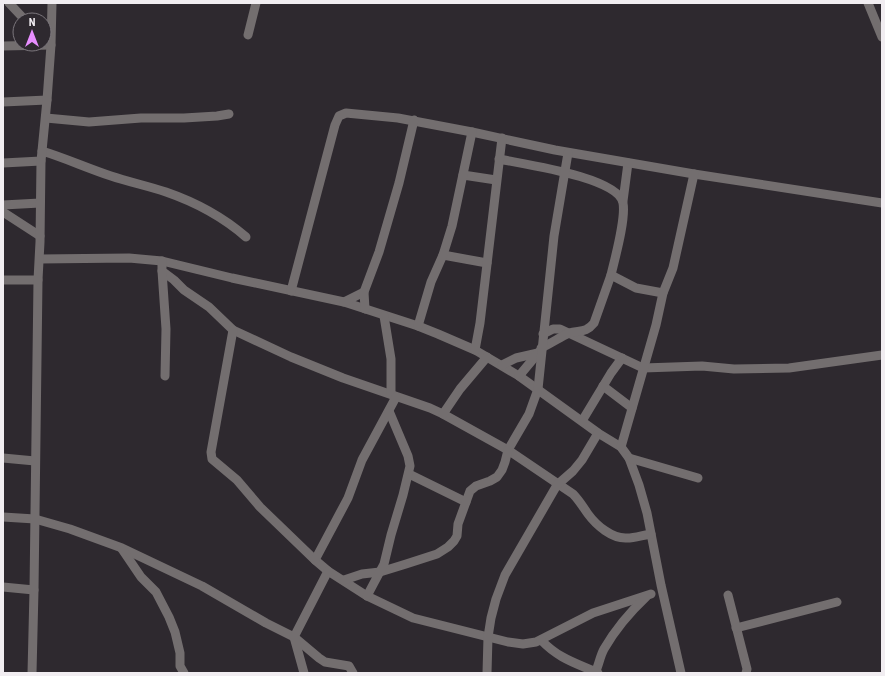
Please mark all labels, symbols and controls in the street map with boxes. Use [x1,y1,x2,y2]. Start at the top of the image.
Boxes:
north arrow [12,12,52,52]
text: N [29,16,36,29]

